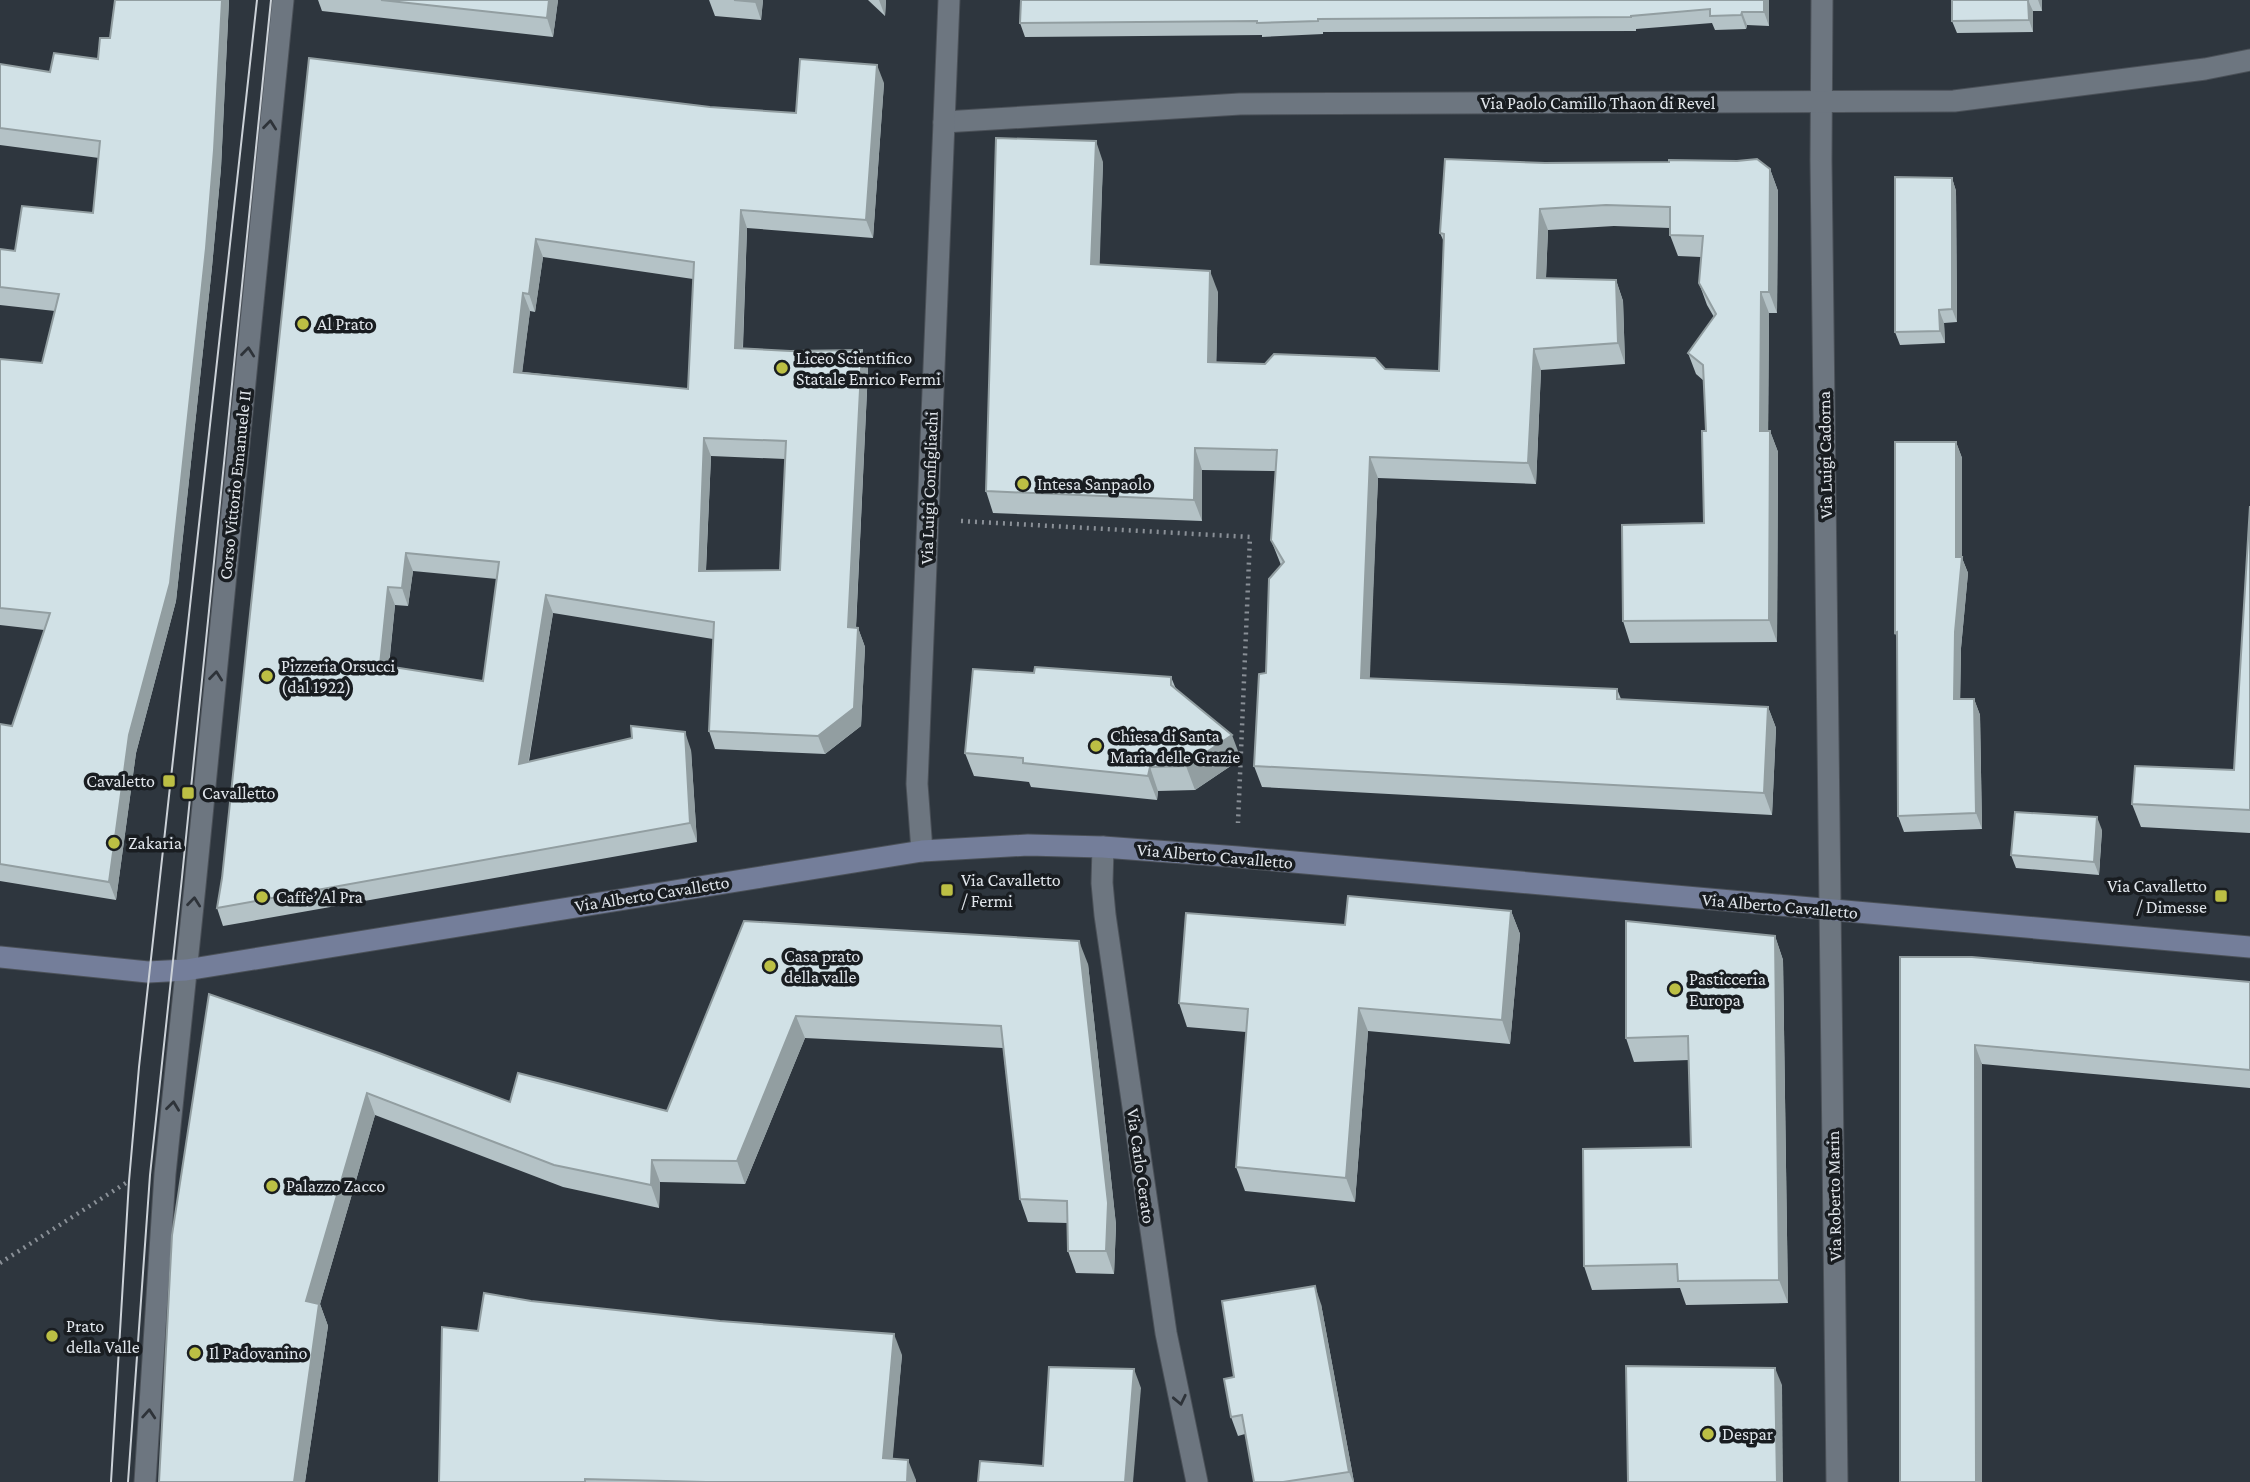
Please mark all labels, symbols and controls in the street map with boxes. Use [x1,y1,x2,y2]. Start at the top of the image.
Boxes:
street label: Via Paolo Camillo Thaon di Revel [1480,93,1716,113]
one-way arrow [262,119,277,130]
place label: Al Prato [317,314,374,334]
marker: Al Prato [295,316,311,332]
one-way arrow [240,346,255,357]
place label: Liceo Scientifico Statale Enrico Fermi [796,348,941,389]
marker: Liceo Scientifico Statale Enrico Fermi [774,360,790,376]
street label: Corso Vittorio Emanuele II [215,389,255,581]
street label: Via Luigi Cadorna [1814,391,1836,519]
street label: Via Luigi Configliachi [916,411,942,565]
place label: Intesa Sanpaolo [1037,474,1151,494]
marker: Intesa Sanpaolo [1015,476,1031,492]
place label: Pizzeria Orsucci (dal 1922) [281,656,396,698]
marker: Pizzeria Orsucci (dal 1922) [259,668,275,684]
one-way arrow [208,670,223,681]
place label: Chiesa di Santa Maria delle Grazie [1110,726,1240,767]
marker: Chiesa di Santa Maria delle Grazie [1088,738,1104,754]
place label: Cavaletto [86,771,155,791]
marker: Cavaletto [161,773,177,789]
place label: Cavalletto [202,783,275,803]
marker: Cavalletto [180,785,196,801]
place label: Zakaria [128,833,182,853]
marker: Zakaria [106,835,122,851]
street label: Via Alberto Cavalletto [1136,839,1294,873]
place label: Via Cavalletto / Fermi [961,870,1061,911]
street label: Via Alberto Cavalletto [573,872,731,916]
place label: Via Cavalletto / Dimesse [2107,876,2207,917]
marker: Via Cavalletto / Fermi [939,882,955,898]
place label: Caffe’ Al Pra [276,887,363,907]
marker: Via Cavalletto / Dimesse [2213,888,2229,904]
marker: Caffe’ Al Pra [254,889,270,905]
street label: Via Alberto Cavalletto [1701,889,1859,923]
one-way arrow [186,896,201,908]
place label: Casa prato della valle [784,946,860,987]
marker: Casa prato della valle [762,958,778,974]
place label: Pasticceria Europa [1689,969,1766,1010]
marker: Pasticceria Europa [1667,981,1683,997]
one-way arrow [165,1101,180,1112]
street label: Via Carlo Cerato [1123,1107,1159,1225]
street label: Via Roberto Marin [1823,1130,1845,1262]
place label: Palazzo Zacco [286,1176,385,1196]
marker: Palazzo Zacco [264,1178,280,1194]
place label: Prato della Valle [66,1316,140,1357]
marker: Prato della Valle [44,1328,60,1344]
place label: Il Padovanino [209,1343,308,1363]
marker: Il Padovanino [187,1345,203,1361]
one-way arrow [1171,1394,1186,1406]
one-way arrow [141,1408,156,1419]
place label: Despar [1722,1424,1774,1444]
marker: Despar [1700,1426,1716,1442]

